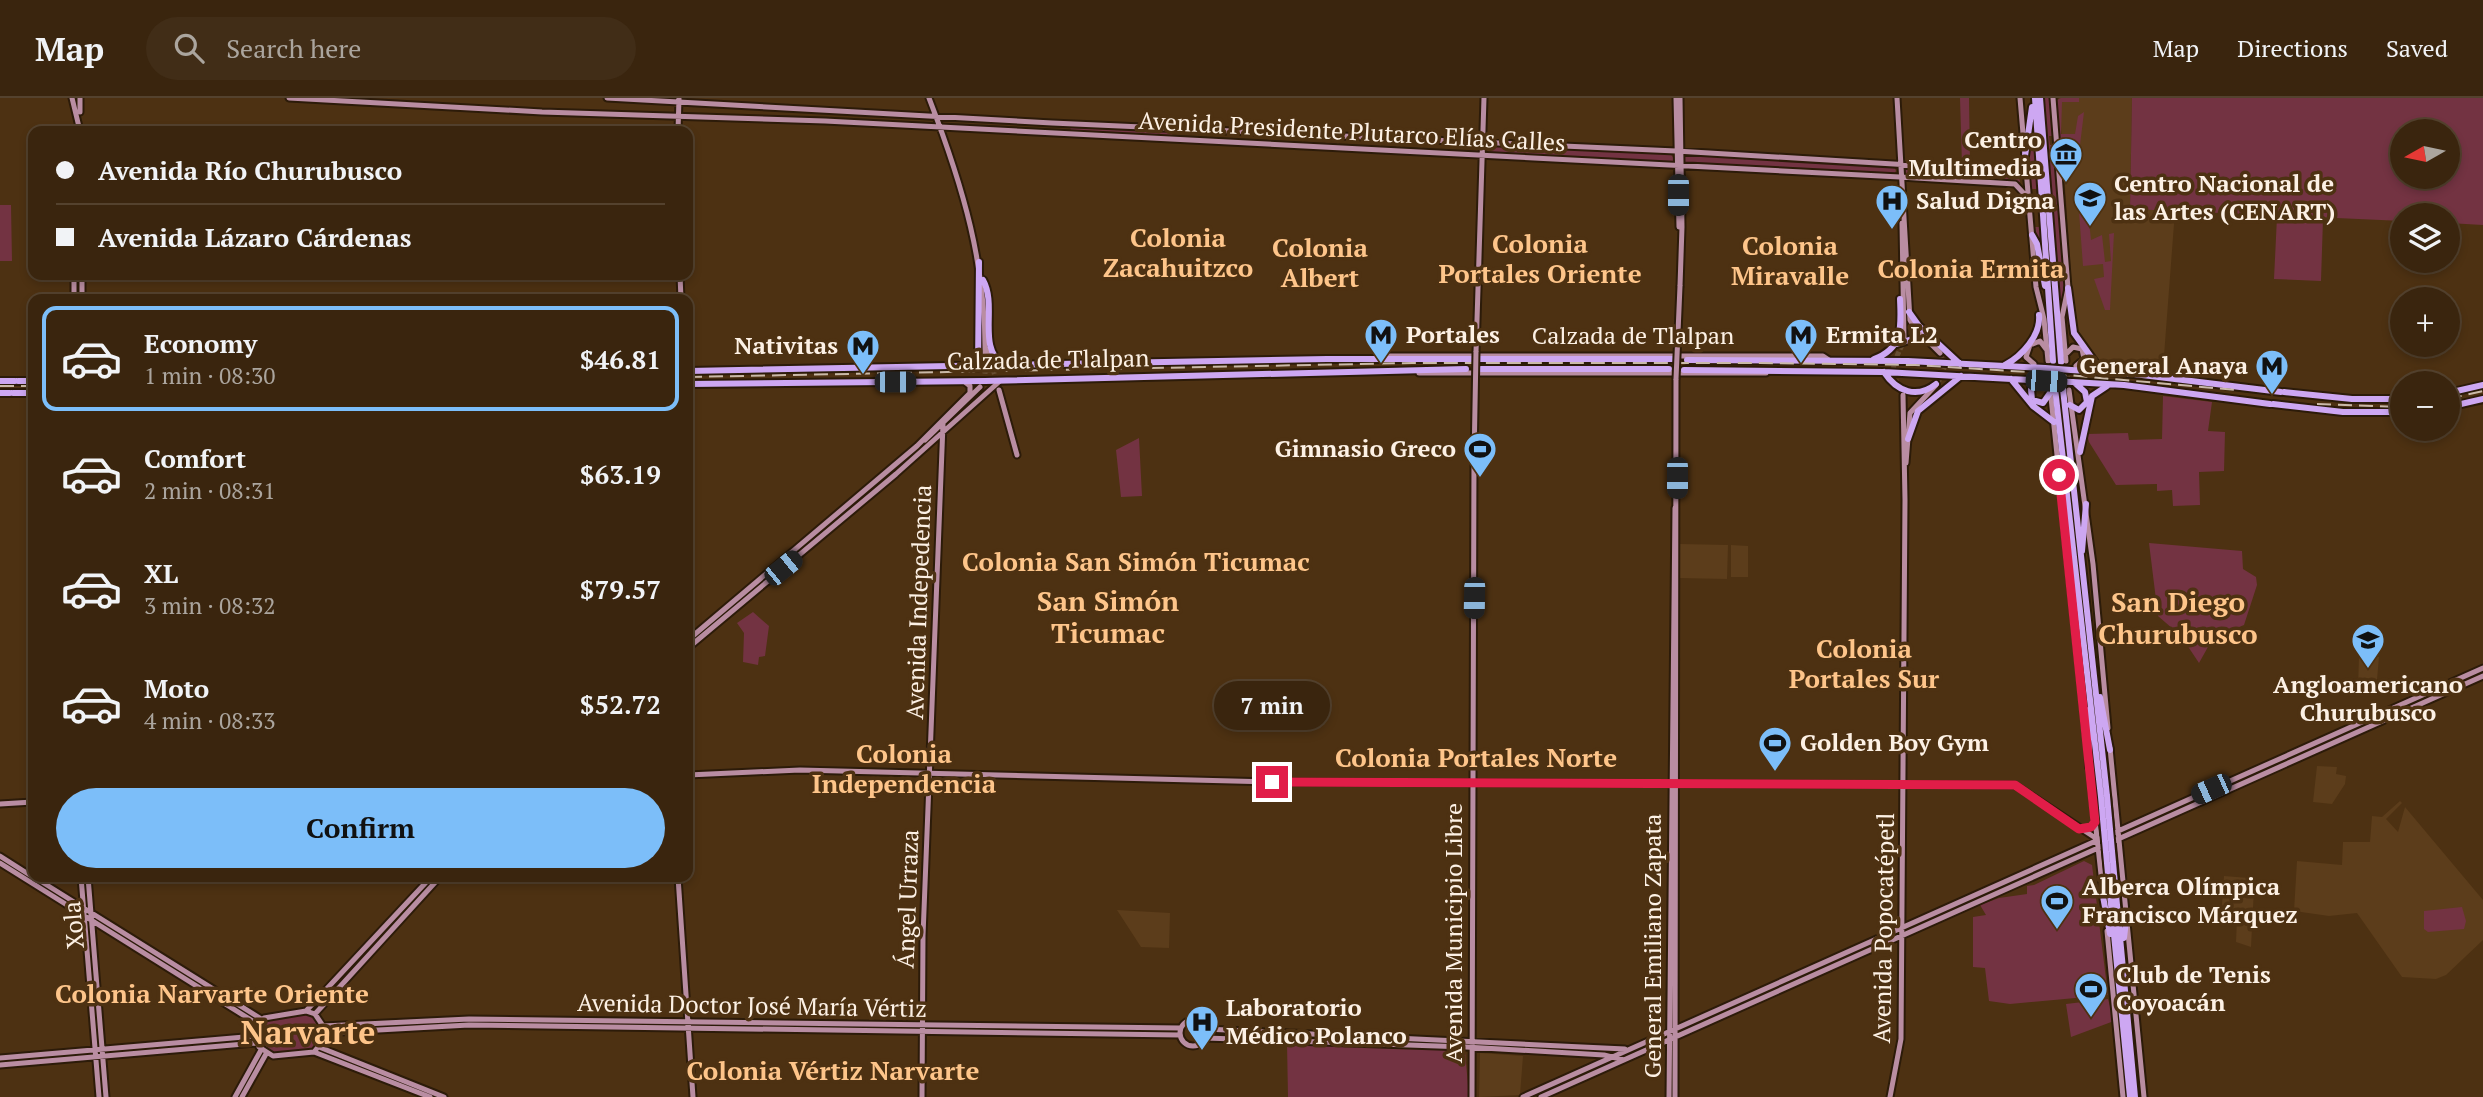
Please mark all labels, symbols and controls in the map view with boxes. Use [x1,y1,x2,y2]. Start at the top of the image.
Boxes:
search box [146,17,636,80]
text: Map [35,27,104,70]
icon: search [170,29,208,67]
text: Search here [226,31,361,65]
text: Map [2153,32,2199,64]
text: Directions [2237,32,2348,64]
text: Saved [2386,32,2448,64]
street label: Avenida Presidente Plutarco Elías Calles [1138,104,1566,158]
north arrow [2390,119,2460,189]
map controls [2390,119,2460,441]
place label: Centro Multimedia [1908,123,2043,183]
museum icon: Centro Multimedia [2047,135,2085,184]
text: Avenida Río Churubusco [98,153,402,187]
place label: Centro Nacional de las Artes (CENART) [2114,167,2335,227]
car [1668,174,1689,216]
school or university icon: Centro Nacional de las Artes (CENART) [2071,179,2109,228]
hospital icon: Salud Digna [1873,182,1911,231]
place label: Salud Digna [1916,184,2055,216]
button: layers [2390,203,2460,273]
text: Avenida Lázaro Cárdenas [98,220,411,254]
district label: Colonia Zacahuitzco [1103,220,1253,284]
district label: Colonia Portales Oriente [1438,226,1642,290]
district label: Colonia Miravalle [1731,228,1849,292]
district label: Colonia Albert [1272,230,1368,294]
district label: Colonia Ermita [1877,251,2065,285]
button: + [2390,287,2460,357]
metro station icon: Portales [1362,316,1400,365]
metro station icon: Ermita L2 [1782,316,1820,365]
place label: Portales [1406,318,1500,350]
place label: Ermita L2 [1826,318,1938,350]
street label: Calzada de Tlalpan [1532,319,1734,351]
text: Economy [144,326,257,360]
icon: car [60,327,123,390]
metro station icon: Nativitas [844,327,882,376]
place label: Nativitas [734,329,838,361]
street label: Calzada de Tlalpan [946,341,1150,377]
text: $46.81 [580,342,661,376]
metro station icon: General Anaya [2253,347,2291,396]
place label: General Anaya [2079,349,2249,381]
text: 1 min · 08:30 [144,360,276,391]
car [2025,369,2068,393]
button: − [2390,371,2460,441]
car [875,372,917,393]
sports icon: Gimnasio Greco [1461,430,1499,479]
place label: Gimnasio Greco [1275,432,1456,464]
text: Comfort [144,441,246,475]
icon: car [60,442,123,505]
text: $63.19 [580,457,661,491]
car [1667,457,1688,499]
route start [2043,459,2075,491]
text: 2 min · 08:31 [144,475,276,506]
street label: Avenida Indepedencia [898,484,938,720]
district label: Colonia San Simón Ticumac [962,544,1310,578]
car [761,547,806,589]
text: XL [144,556,178,590]
icon: car [60,557,123,620]
text: $79.57 [580,572,661,606]
car [1464,577,1485,619]
district label: San Simón Ticumac [1037,582,1179,651]
district label: San Diego Churubusco [2098,583,2258,652]
text: 3 min · 08:32 [144,590,276,621]
school or university icon: Angloamericano Churubusco [2349,621,2387,670]
district label: Colonia Portales Sur [1789,631,1940,695]
place label: Angloamericano Churubusco [2273,668,2463,728]
text: Moto [144,671,209,705]
icon: car [60,672,123,735]
callout: 7 min [1214,680,1330,730]
text: $52.72 [580,687,661,721]
text: 7 min [1241,690,1303,721]
text: 4 min · 08:33 [144,705,276,736]
sports icon: Golden Boy Gym [1756,724,1794,773]
place label: Golden Boy Gym [1800,726,1989,758]
district label: Colonia Independencia [812,736,997,800]
district label: Colonia Portales Norte [1335,740,1617,774]
route end [1256,766,1288,798]
car [2188,771,2235,807]
button: Confirm [56,788,665,868]
street label: Avenida Municipio Libre [1437,803,1469,1063]
street label: Avenida Popocatépetl [1865,812,1901,1044]
street label: General Emiliano Zapata [1636,814,1668,1078]
street label: Ángel Urraza [889,829,925,969]
place label: Alberca Olímpica Francisco Márquez [2082,870,2298,930]
sports icon: Alberca Olímpica Francisco Márquez [2038,882,2076,931]
street label: Xola [55,900,91,950]
place label: Club de Tenis Coyoacán [2116,958,2271,1018]
sports icon: Club de Tenis Coyoacán [2072,970,2110,1019]
district label: Colonia Narvarte Oriente [55,976,369,1010]
street label: Avenida Doctor José María Vértiz [577,986,927,1024]
place label: Laboratorio Médico Polanco [1226,991,1407,1051]
hospital icon: Laboratorio Médico Polanco [1183,1003,1221,1052]
district label: Narvarte [241,1011,375,1053]
district label: Colonia Vértiz Narvarte [686,1053,980,1087]

